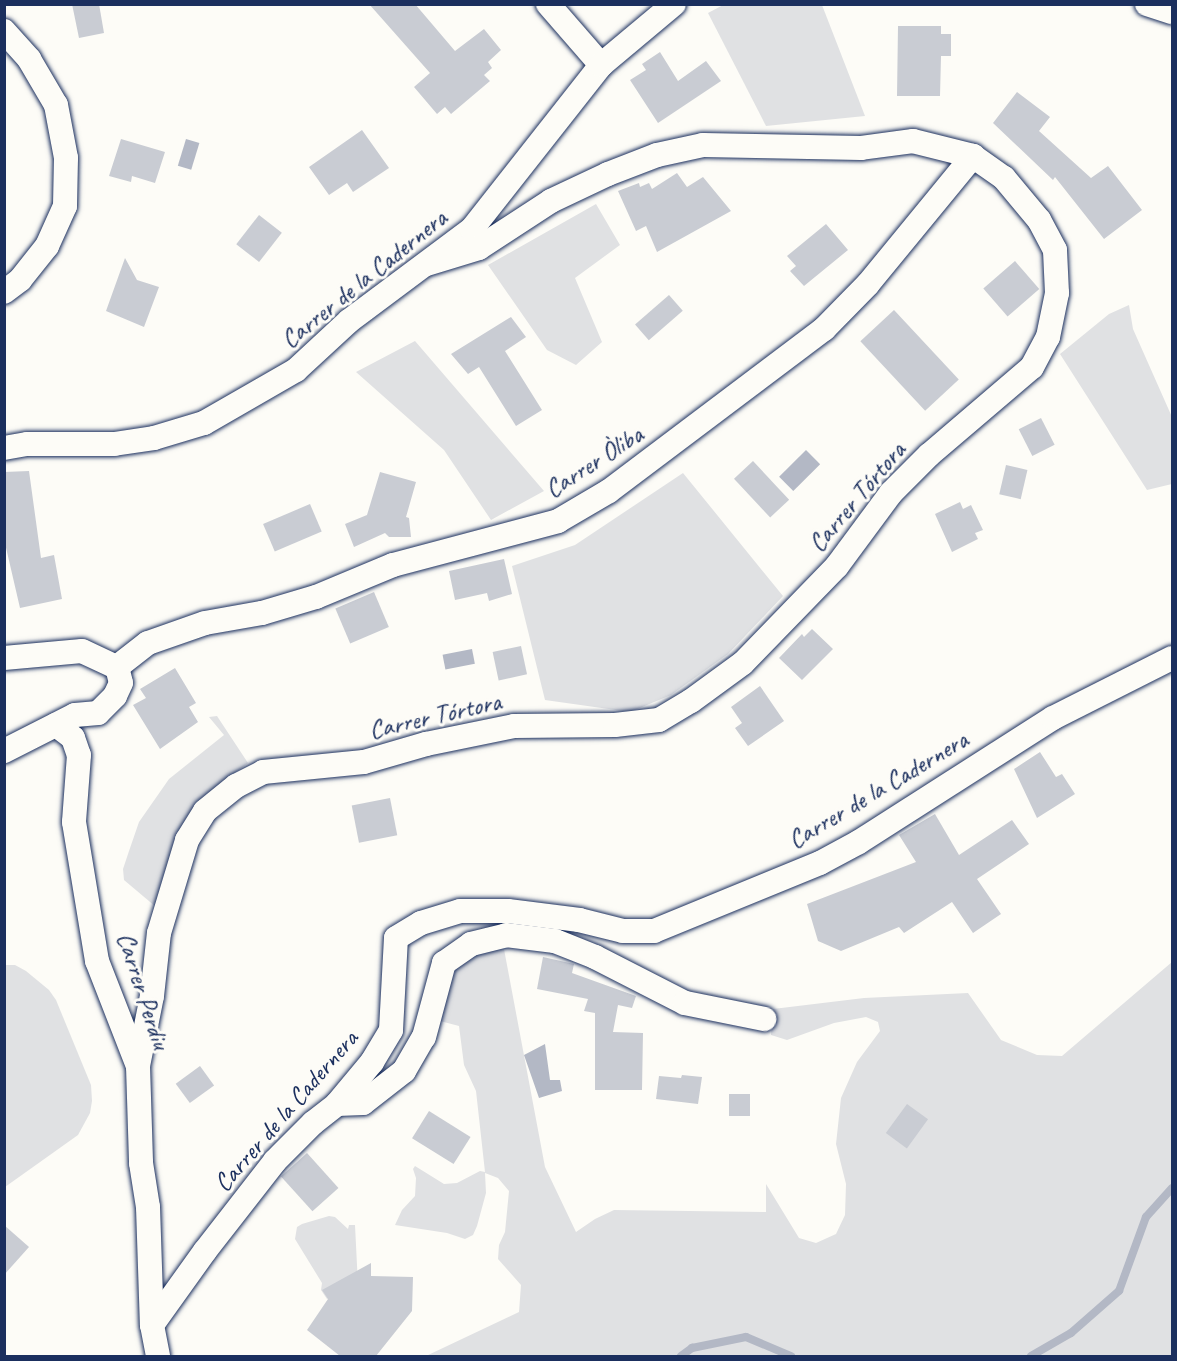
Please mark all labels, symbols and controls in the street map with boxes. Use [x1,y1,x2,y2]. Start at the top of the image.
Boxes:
street label: Carrer de la Cadernera [274,202,454,356]
street label: Carrer Òliba [539,419,649,505]
street label: Carrer Tórtora [802,435,912,559]
street label: Carrer Tórtora [366,686,504,746]
street label: Carrer de la Cadernera [782,724,974,856]
street label: Carrer Perdiu [110,929,176,1053]
street label: Carrer de la Cadernera [207,1023,365,1199]

